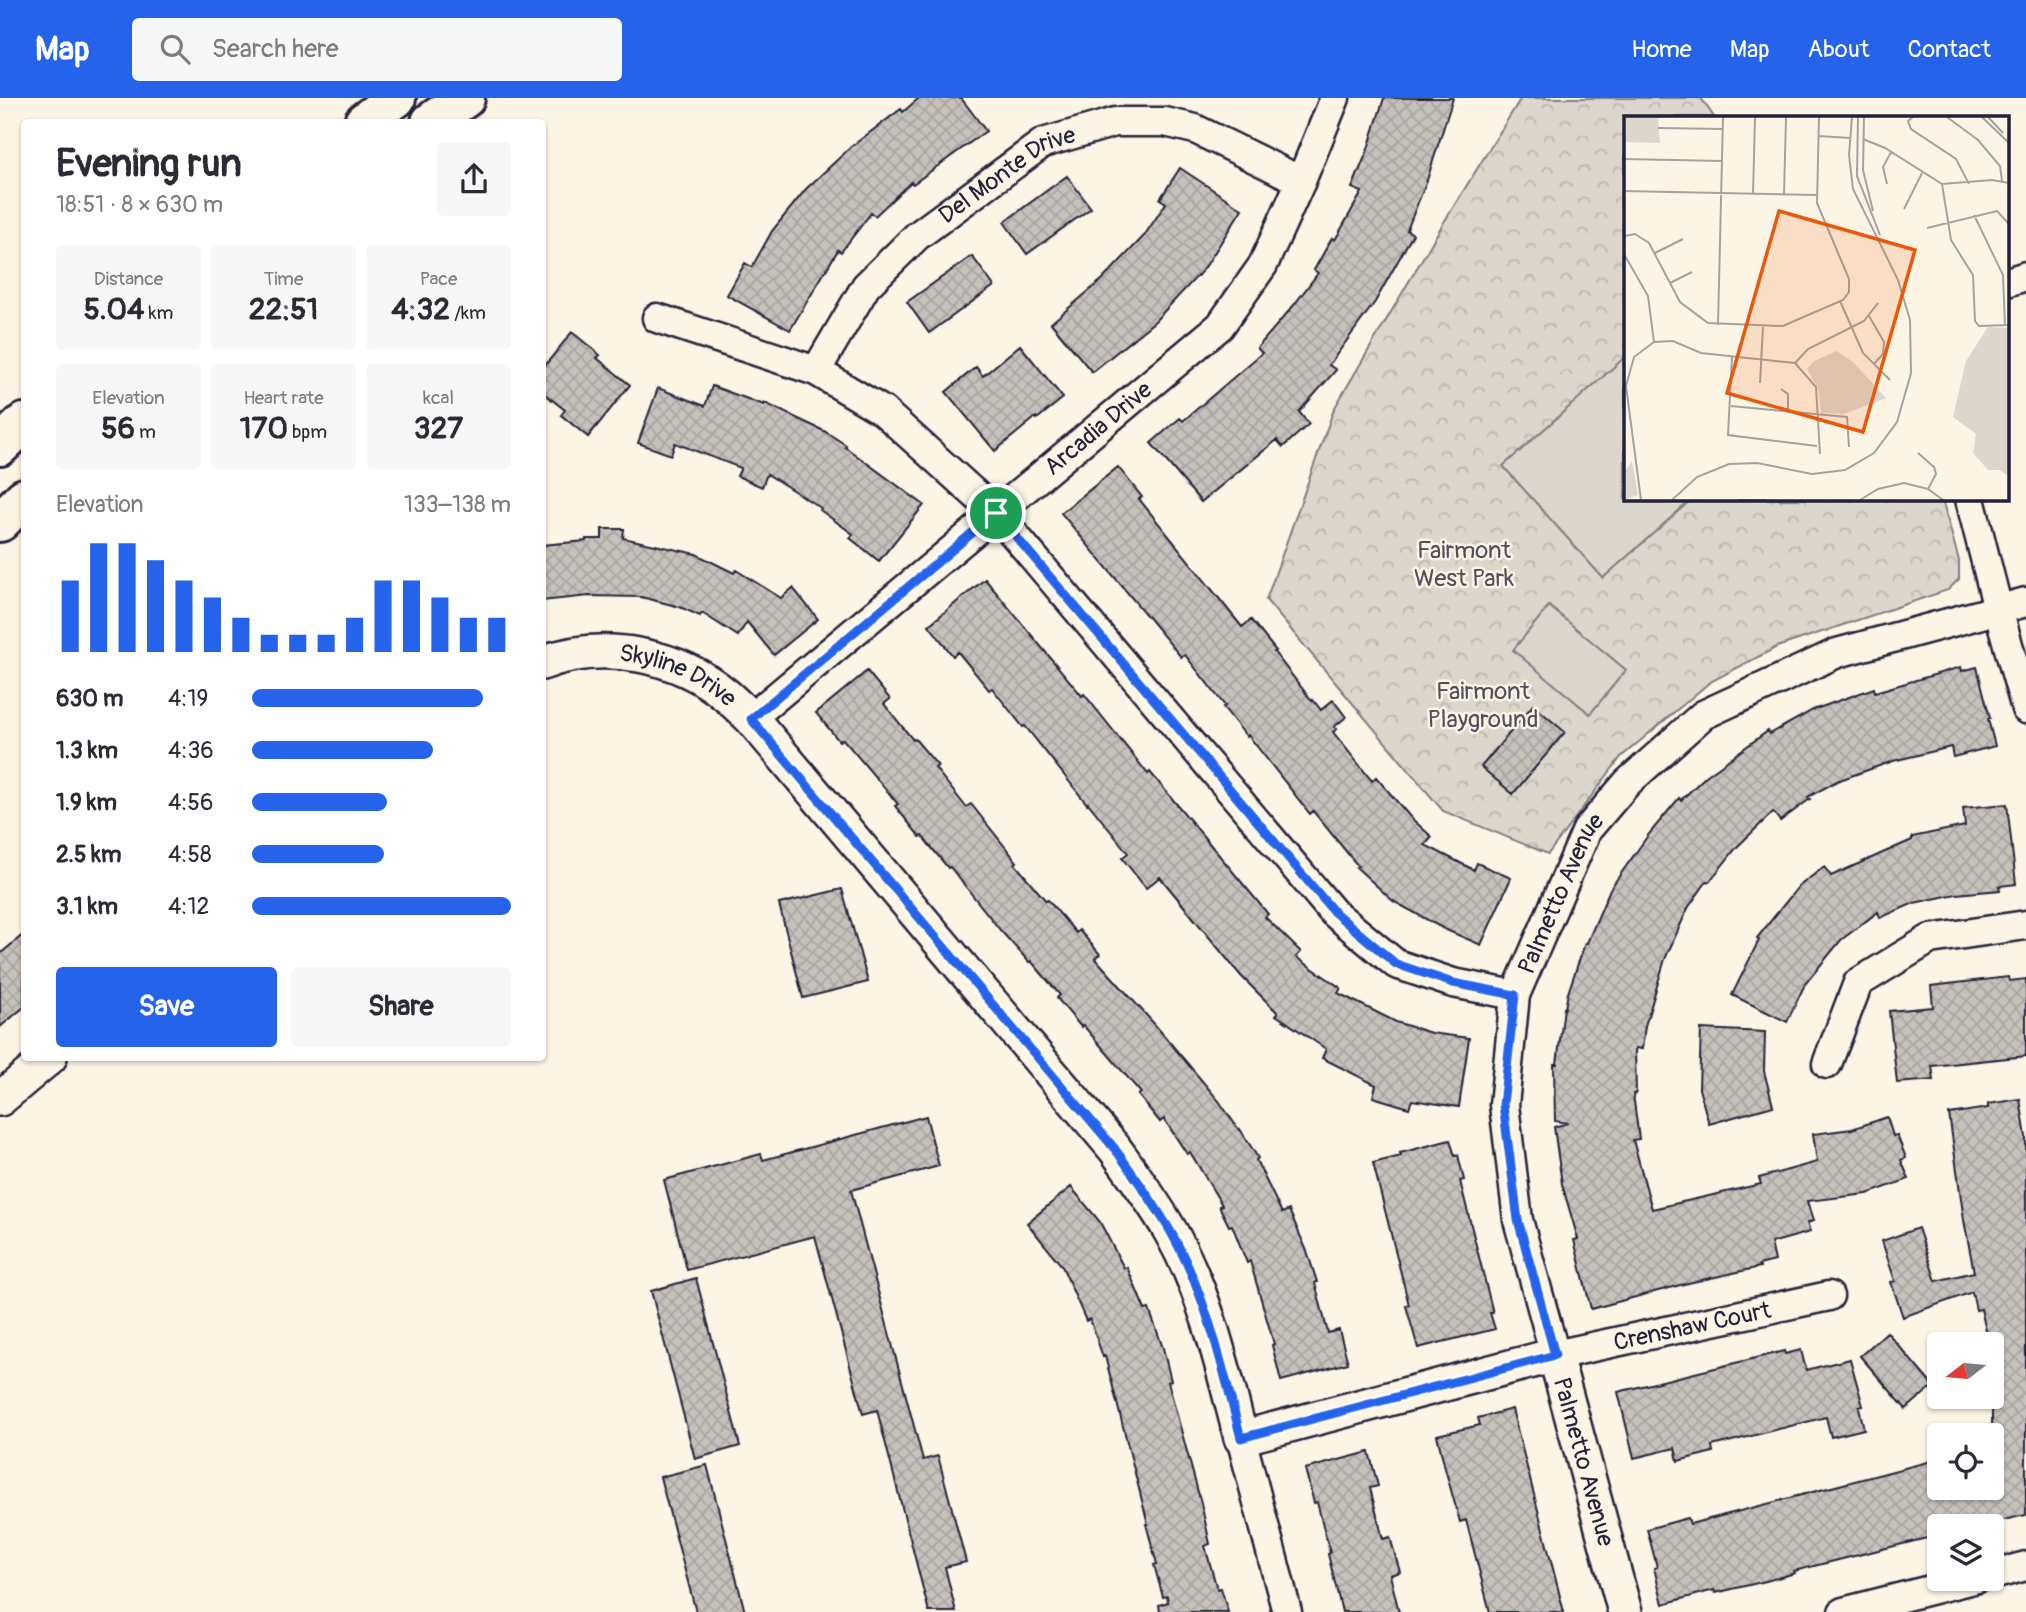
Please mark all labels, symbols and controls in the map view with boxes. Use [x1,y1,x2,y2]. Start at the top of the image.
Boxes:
search box [132,18,622,81]
text: Map [35,29,90,70]
icon: search [156,30,194,68]
text: Search here [212,33,339,65]
text: Home [1631,35,1692,64]
text: Map [1730,35,1770,64]
text: About [1808,35,1870,64]
text: Contact [1908,35,1991,64]
inset map [1624,116,2008,500]
street label: Del Monte Drive [933,120,1079,230]
text: Evening run [56,140,242,188]
button: share [437,142,511,216]
text: 18:51 · 8 × 630 m [56,190,223,219]
text: Distance [94,267,163,291]
text: Time [264,267,303,291]
text: Pace [420,267,457,291]
text: 5.04 [84,291,144,328]
text: 22:51 [249,291,318,328]
text: 4:32 [391,291,450,328]
text: km [144,301,173,325]
text: /km [450,301,486,325]
street label: Arcadia Drive [1038,375,1158,482]
text: Elevation [92,386,165,410]
text: Heart rate [243,386,324,410]
text: kcal [423,386,454,410]
text: 56 [101,410,135,447]
text: 170 [240,410,288,447]
text: 327 [414,410,463,447]
text: m [135,420,156,444]
text: bpm [288,420,327,444]
pin [966,483,1026,543]
text: Elevation [56,490,144,519]
text: 133–138 m [404,490,511,519]
icon: arrive [977,494,1015,532]
park label: Fairmont West Park [1414,536,1514,593]
street label: Skyline Drive [618,639,743,713]
park label: Fairmont Playground [1428,677,1538,734]
text: 630 m [56,684,123,713]
text: 4:19 [168,684,208,713]
text: 1.3 km [56,736,118,765]
text: 4:36 [168,736,214,765]
text: 1.9 km [56,788,117,817]
text: 4:56 [168,788,213,817]
street label: Palmetto Avenue [1512,807,1610,979]
text: 2.5 km [56,840,121,869]
text: 4:58 [168,840,212,869]
text: 3.1 km [56,892,118,921]
text: 4:12 [168,892,209,921]
button: Save [56,967,277,1047]
button: Share [291,967,511,1047]
street label: Crenshaw Court [1611,1296,1774,1357]
north arrow [1927,1332,2004,1409]
map controls [1927,1332,2004,1591]
street label: Palmetto Avenue [1547,1374,1620,1550]
button: locate [1927,1423,2004,1500]
button: layers [1927,1514,2004,1591]

